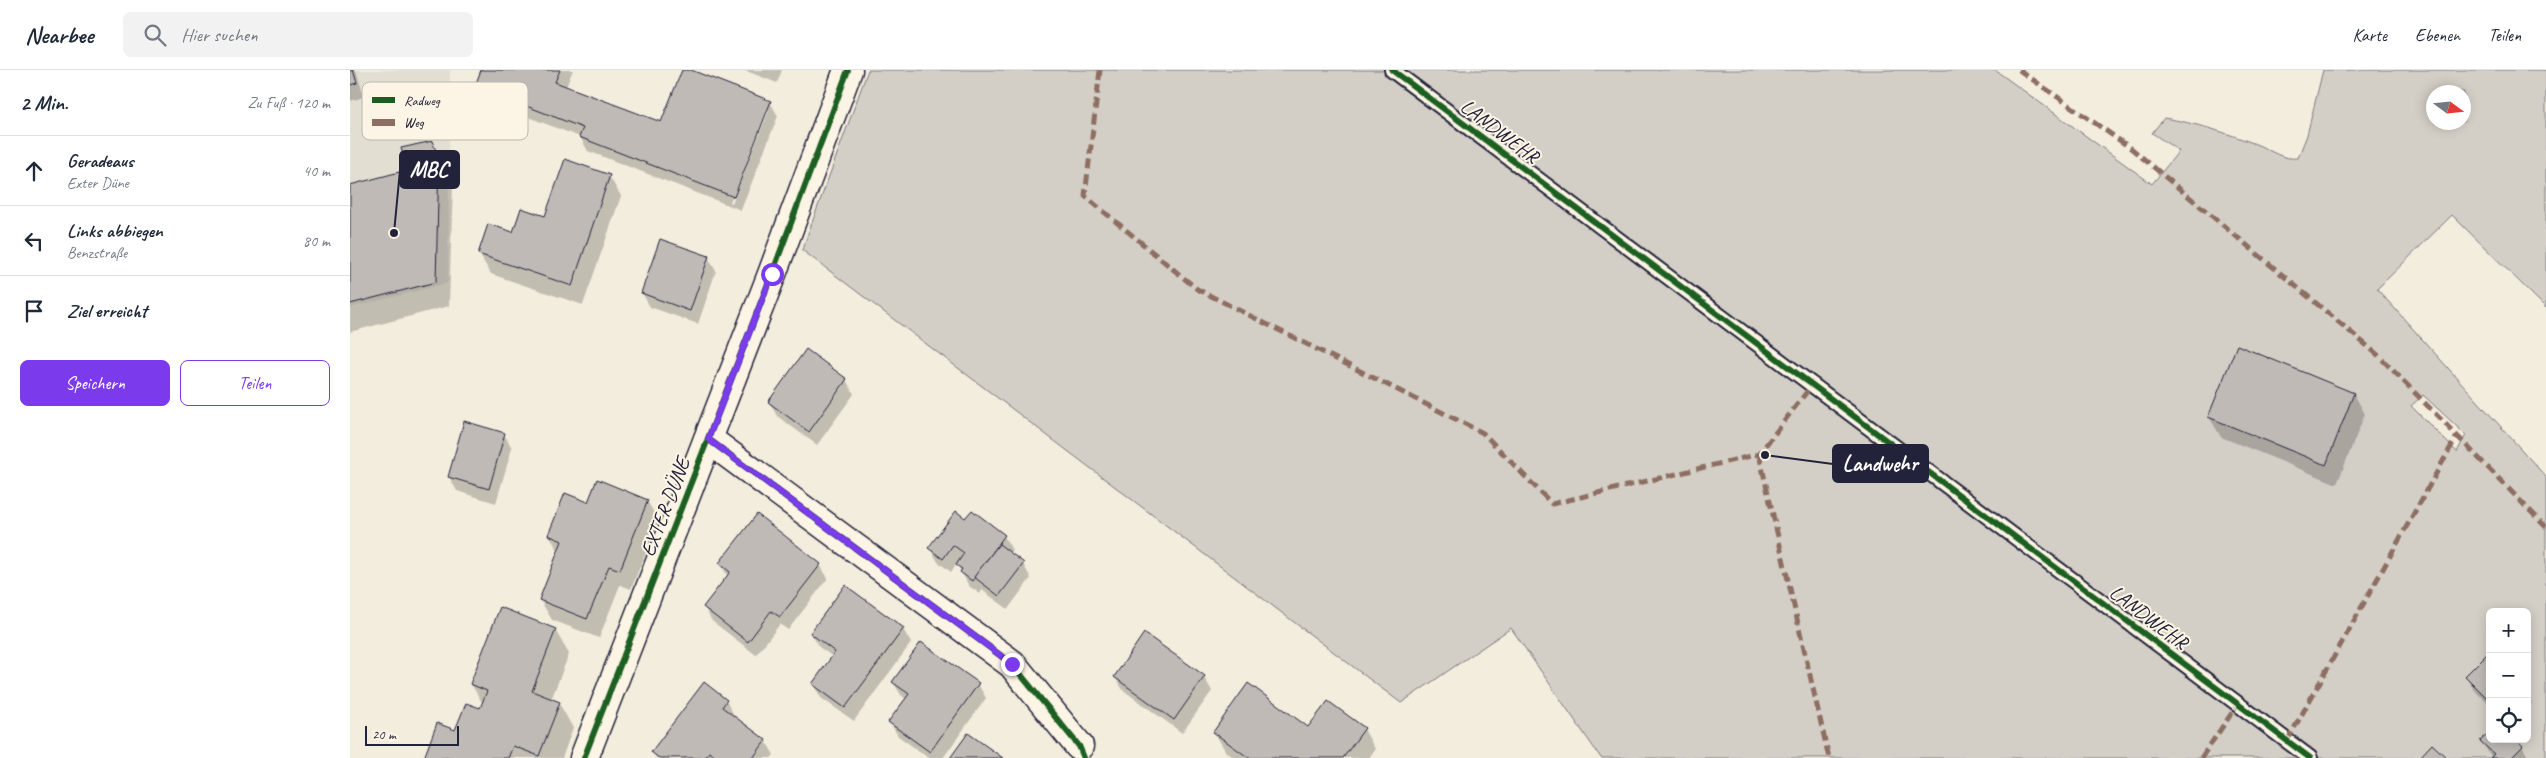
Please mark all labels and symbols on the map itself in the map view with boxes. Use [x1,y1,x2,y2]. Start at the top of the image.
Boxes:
legend [362,82,528,140]
north arrow [2426,85,2471,130]
text: Radweg [404,92,441,109]
street label: LANDWEHR [1455,93,1546,170]
text: Weg [404,114,425,131]
callout: MBC [400,151,459,188]
text: MBC [410,156,451,184]
route start [761,263,784,286]
callout: Landwehr [1833,445,1928,482]
text: Landwehr [1842,450,1920,478]
street label: EXTER DÜNE [634,451,697,560]
street label: LANDWEHR [2104,579,2195,656]
route end [1001,653,1024,676]
scale bar [365,723,459,746]

